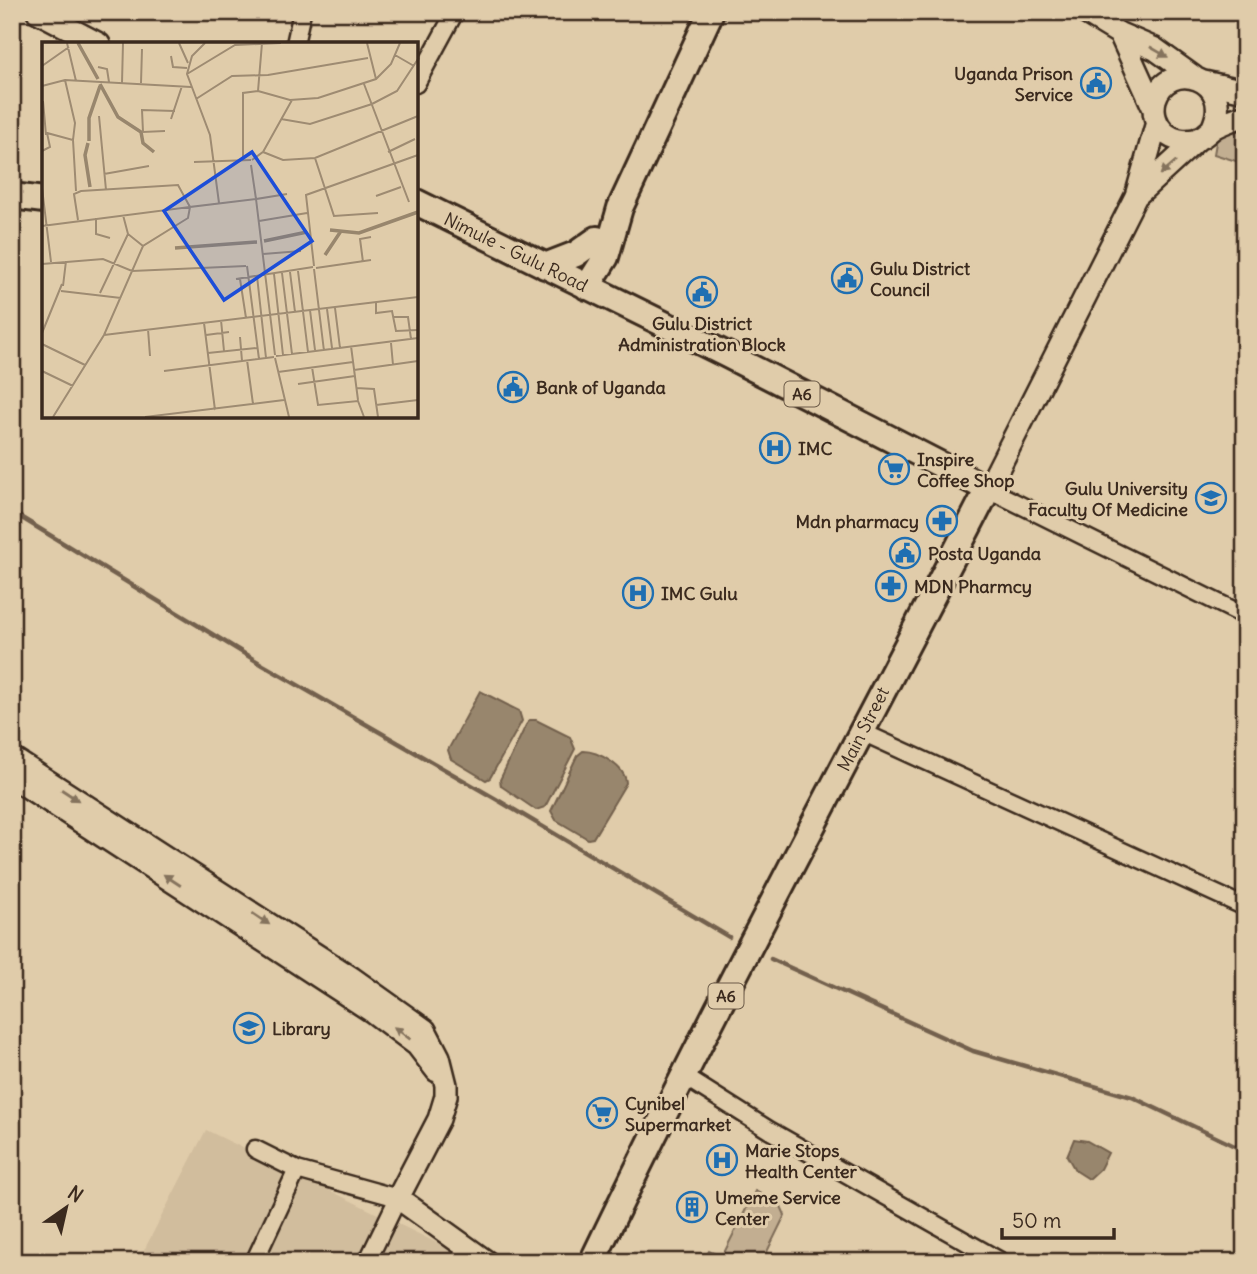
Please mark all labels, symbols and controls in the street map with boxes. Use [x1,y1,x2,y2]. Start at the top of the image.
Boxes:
inset map [42,42,418,418]
one-way arrow [1149,46,1169,58]
place label: Uganda Prison Service [954,62,1074,106]
public building icon: Uganda Prison Service [1079,66,1113,100]
one-way arrow [1159,160,1177,176]
street label: Nimule - Gulu Road [440,207,592,297]
place label: Gulu District Council [870,257,971,301]
public building icon: Gulu District Council [830,261,864,295]
public building icon: Gulu District Administration Block [685,275,719,309]
place label: Gulu District Administration Block [618,312,786,356]
public building icon: Bank of Uganda [496,370,530,404]
place label: Bank of Uganda [536,376,666,399]
road number: A6 [784,382,820,406]
hospital icon: IMC [758,431,792,465]
place label: IMC [798,437,832,460]
place label: Inspire Coffee Shop [917,448,1014,492]
supermarket icon: Inspire Coffee Shop [877,452,911,486]
place label: Gulu University Faculty Of Medicine [1028,477,1188,521]
school or university icon: Gulu University Faculty Of Medicine [1194,481,1228,515]
pharmacy icon: Mdn pharmacy [925,504,959,538]
place label: Mdn pharmacy [796,510,919,533]
public building icon: Posta Uganda [888,536,922,570]
place label: Posta Uganda [928,542,1041,565]
pharmacy icon: MDN Pharmcy [874,569,908,603]
place label: MDN Pharmcy [914,575,1032,598]
hospital icon: IMC Gulu [621,576,655,610]
place label: IMC Gulu [661,582,738,605]
street label: Main Street [832,683,894,775]
one-way arrow [60,788,79,801]
one-way arrow [162,874,181,887]
one-way arrow [251,912,270,925]
road number: A6 [708,984,744,1008]
school or university icon: Library [232,1011,266,1045]
place label: Library [272,1017,331,1040]
one-way arrow [393,1026,411,1040]
place label: Cynibel Supermarket [625,1092,732,1136]
supermarket icon: Cynibel Supermarket [585,1096,619,1130]
place label: Marie Stops Health Center [745,1139,857,1183]
hospital icon: Marie Stops Health Center [705,1143,739,1177]
north arrow [32,1172,102,1242]
text: N [63,1180,88,1208]
place label: Umeme Service Center [715,1186,841,1230]
building icon: Umeme Service Center [675,1190,709,1224]
scale bar [1002,1197,1114,1241]
text: 50 m [1012,1207,1061,1234]

